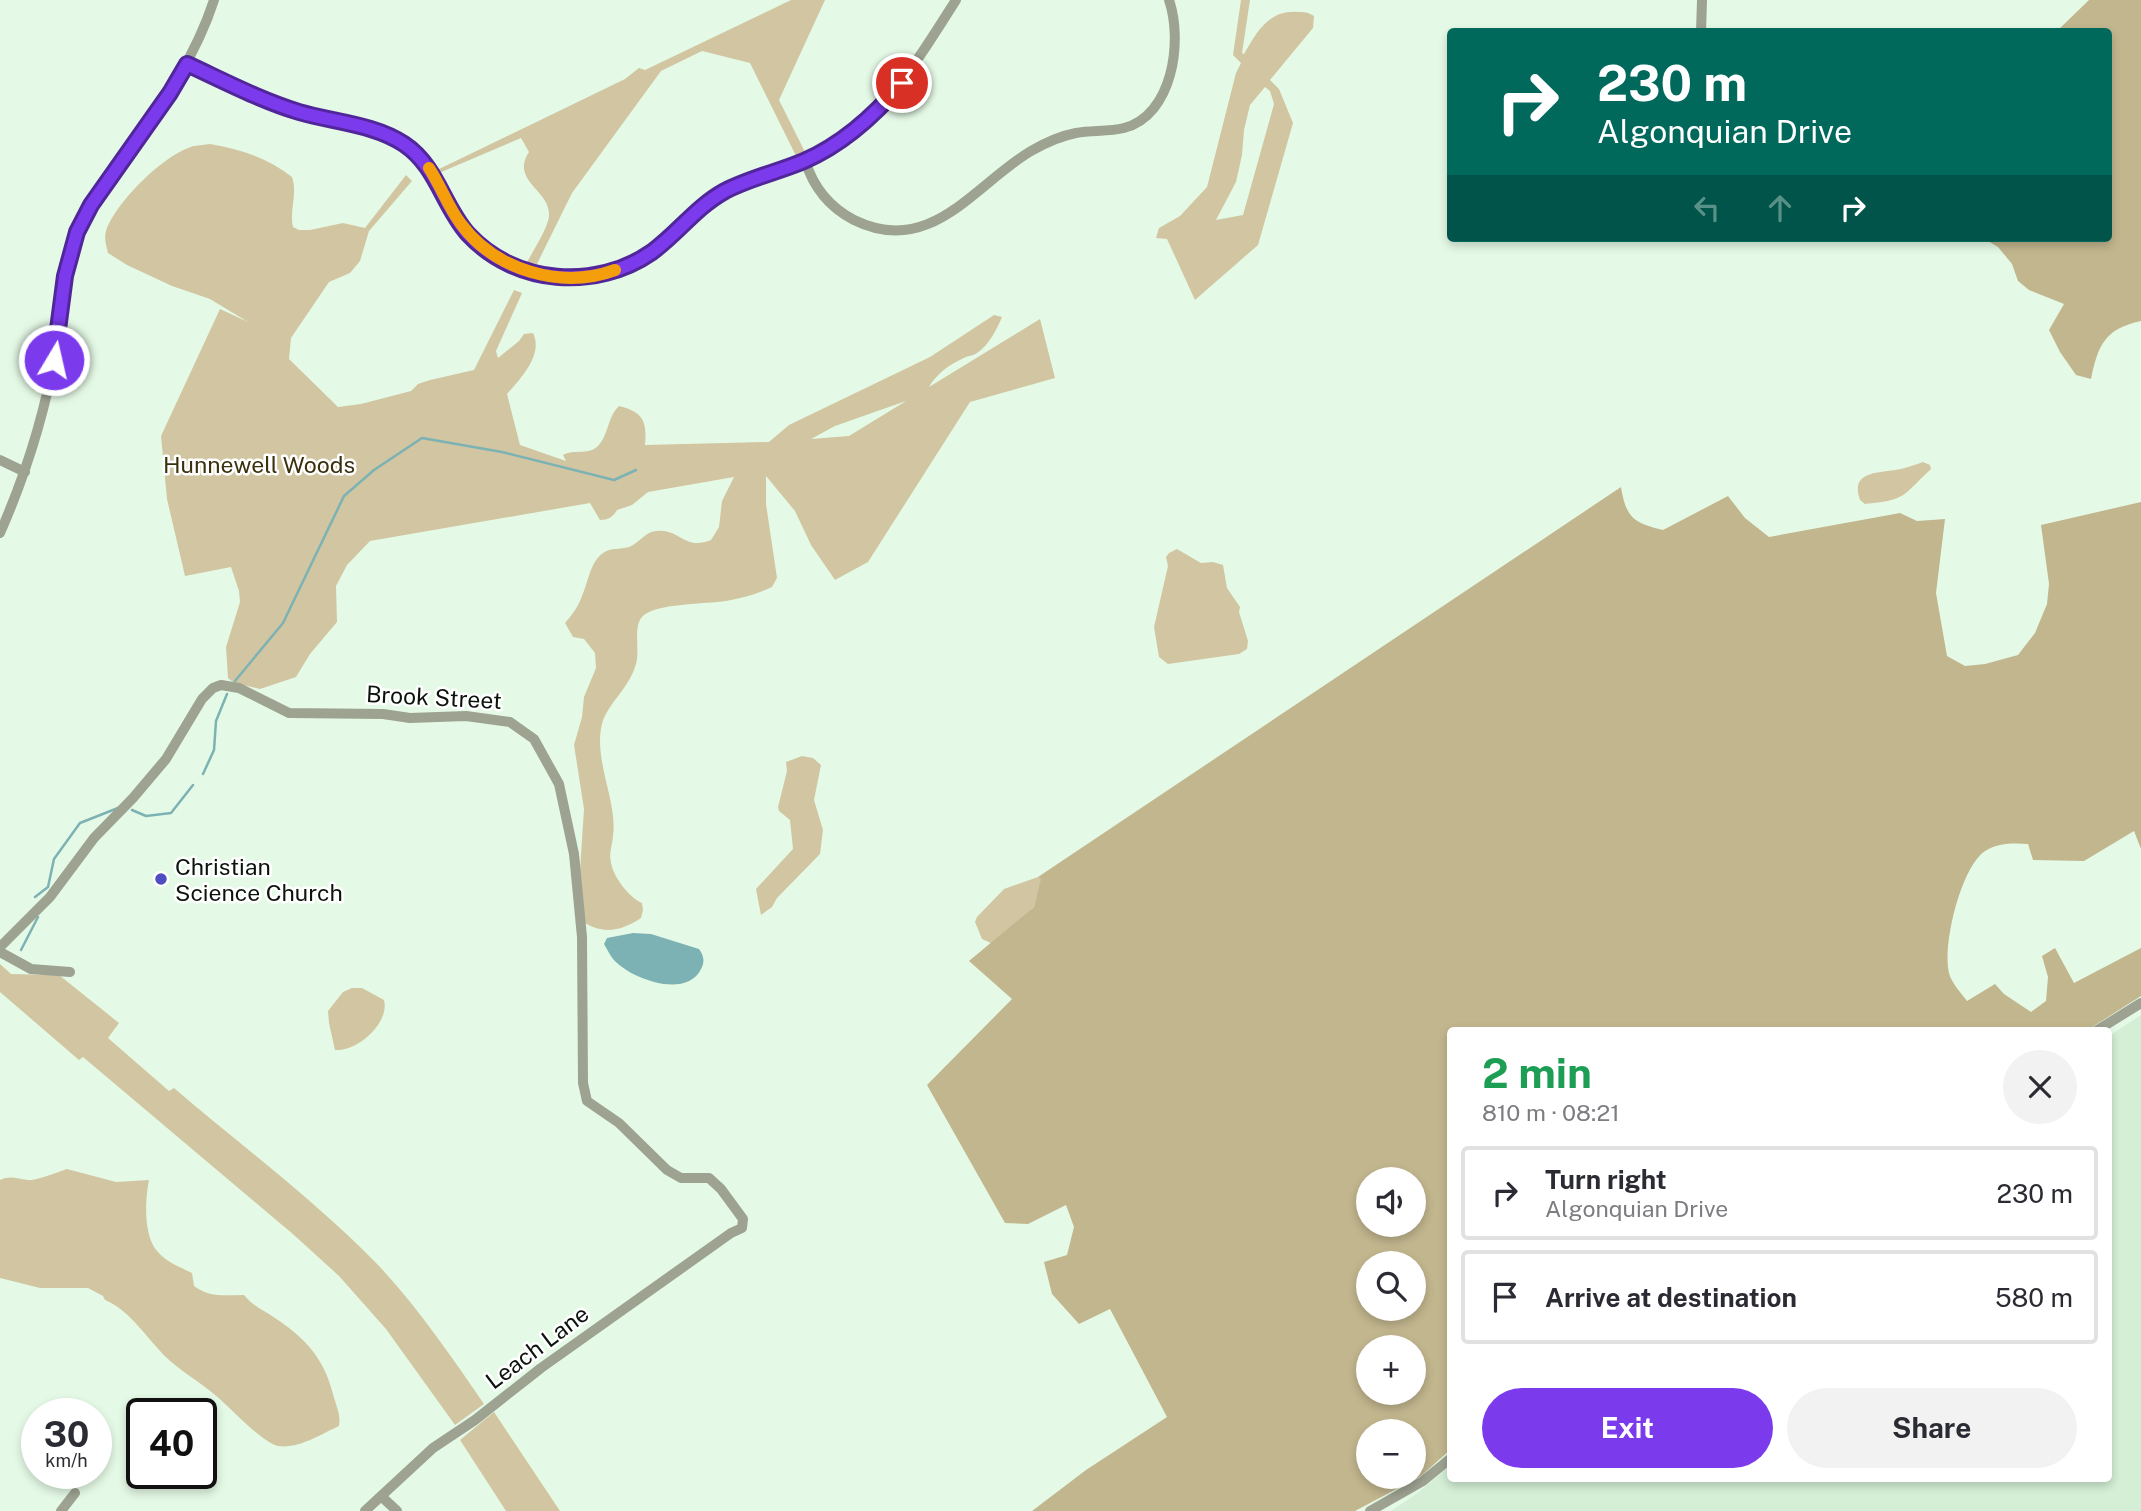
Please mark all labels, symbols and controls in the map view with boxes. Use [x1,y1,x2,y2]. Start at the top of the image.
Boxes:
pin [872,53,932,113]
text: 230 m [1597,54,1747,112]
icon: right [1482,56,1573,147]
icon: arrive [883,64,921,102]
text: Algonquian Drive [1597,113,1852,150]
icon: left [1688,189,1726,227]
icon: ahead [1761,189,1799,227]
icon: right [1834,189,1872,227]
position arrow [17,323,91,397]
park label: Hunnewell Woods [163,451,355,478]
street label: Brook Street [365,680,503,714]
place label: Christian Science Church [175,853,343,906]
marker: Christian Science Church [153,871,169,887]
text: 2 min [1482,1048,1592,1097]
button: close [2003,1050,2077,1124]
text: 810 m · 08:21 [1482,1099,1620,1126]
text: Turn right [1545,1164,1667,1195]
map controls [1356,1167,1426,1489]
button: sound [1356,1167,1426,1237]
icon: right [1486,1174,1524,1212]
text: 230 m [1997,1178,2073,1209]
text: Algonquian Drive [1545,1195,1728,1222]
button: search [1356,1251,1426,1321]
icon: arrive [1486,1278,1524,1316]
text: Arrive at destination [1545,1282,1797,1313]
text: 580 m [1995,1282,2073,1313]
street label: Leach Lane [480,1300,594,1394]
button: + [1356,1335,1426,1405]
button: Exit [1482,1388,1773,1468]
button: Share [1787,1388,2077,1468]
speed limit sign: 40 [126,1398,217,1489]
text: 30 [44,1414,89,1455]
button: − [1356,1419,1426,1489]
text: km/h [45,1450,88,1471]

